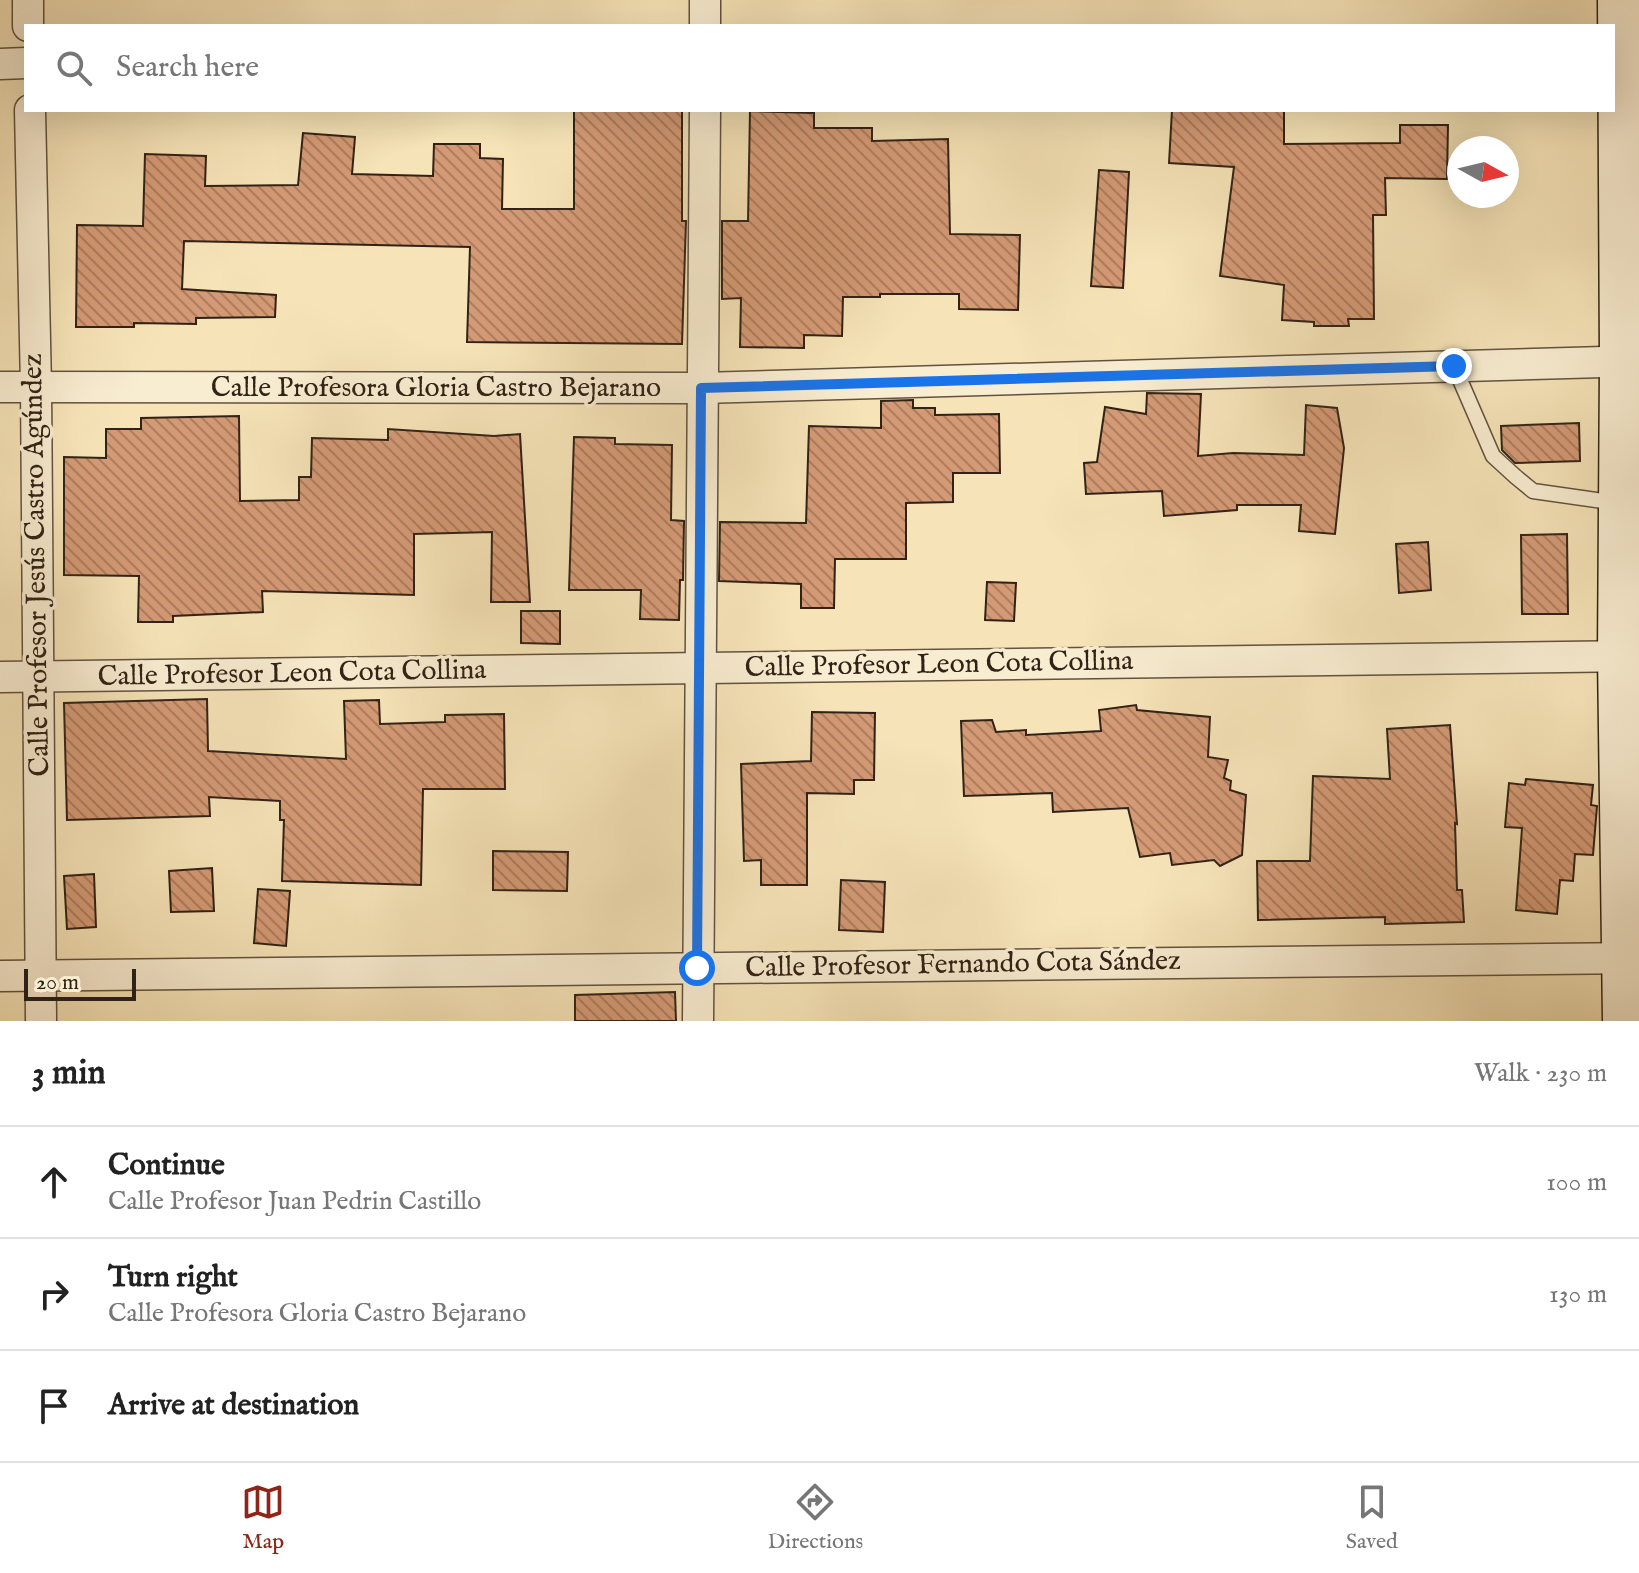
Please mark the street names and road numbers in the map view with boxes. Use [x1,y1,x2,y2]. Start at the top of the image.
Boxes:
street label: Calle Profesor Jesús Castro Agúndez [16,353,58,777]
street label: Calle Profesora Gloria Castro Bejarano [211,371,661,406]
street label: Calle Profesor Leon Cota Collina [744,644,1135,686]
street label: Calle Profesor Leon Cota Collina [97,653,488,695]
street label: Calle Profesor Fernando Cota Sández [745,944,1181,986]

